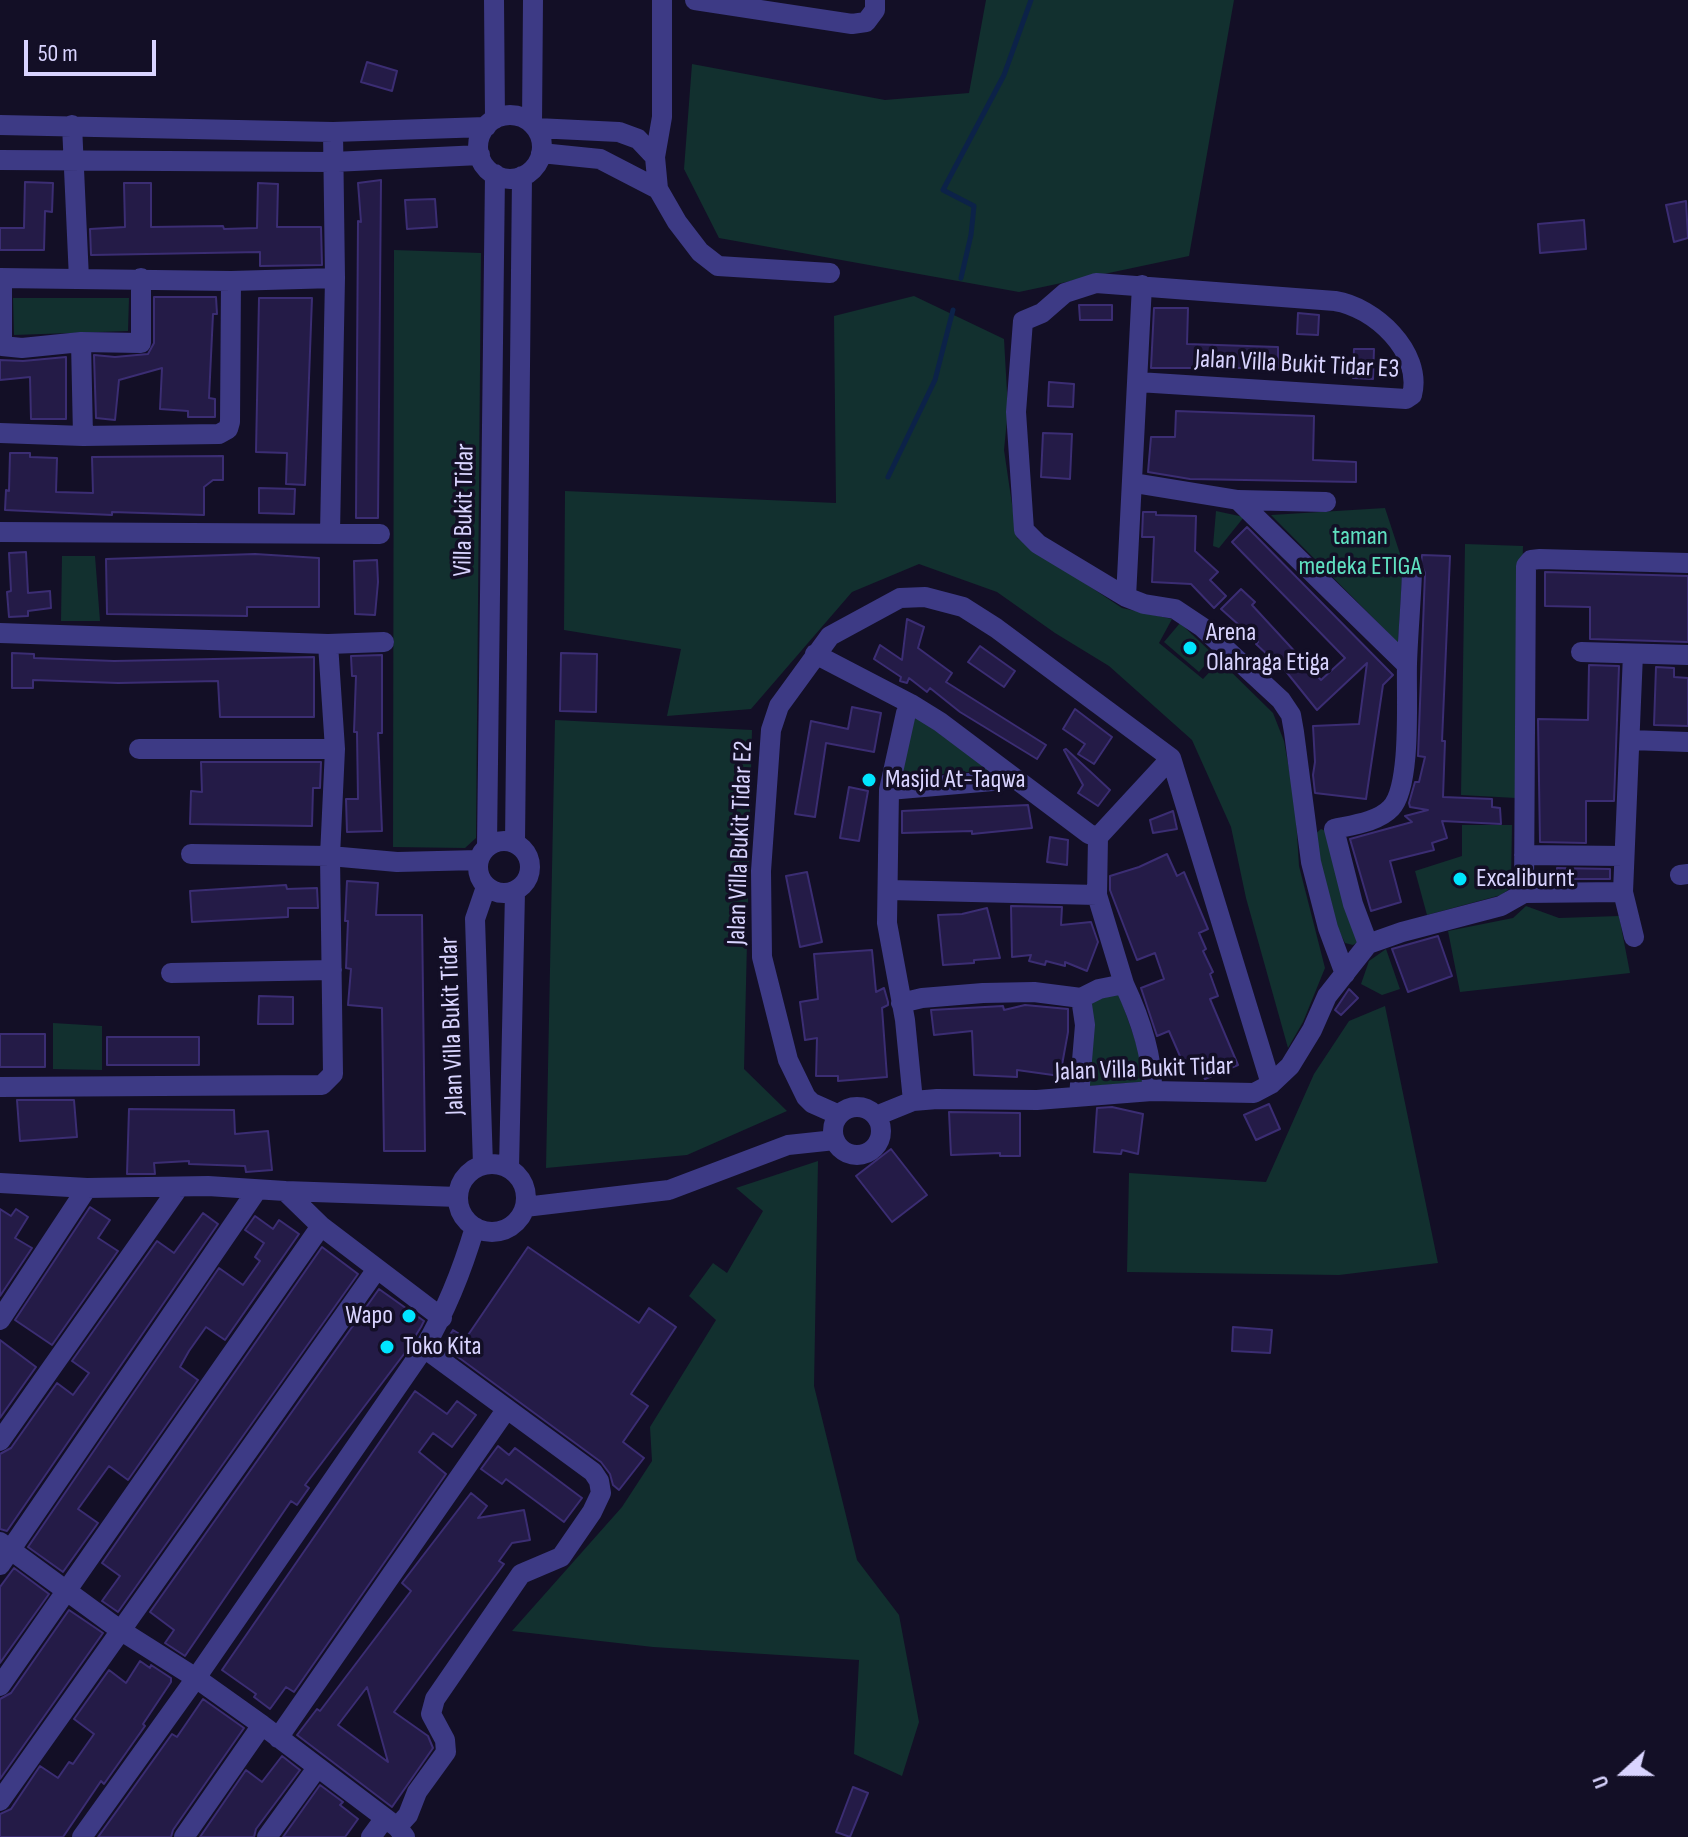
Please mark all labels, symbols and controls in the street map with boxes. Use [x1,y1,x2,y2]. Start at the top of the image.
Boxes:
scale bar [28,24,160,74]
text: 50 m [38,39,78,68]
street label: Jalan Villa Bukit Tidar E3 [1194,344,1400,386]
street label: Villa Bukit Tidar [448,443,482,577]
park label: taman medeka ETIGA [1298,521,1422,582]
place label: Arena Olahraga Etiga [1206,617,1330,678]
marker: Arena Olahraga Etiga [1181,639,1199,657]
street label: Jalan Villa Bukit Tidar E2 [722,740,760,946]
place label: Masjid At-Taqwa [885,764,1026,796]
marker: Masjid At-Taqwa [860,771,878,789]
place label: Excaliburnt [1476,863,1575,895]
marker: Excaliburnt [1451,870,1469,888]
street label: Jalan Villa Bukit Tidar [434,936,472,1116]
street label: Jalan Villa Bukit Tidar [1054,1051,1234,1089]
place label: Wapo [345,1300,393,1332]
marker: Wapo [400,1307,418,1325]
place label: Toko Kita [403,1331,482,1363]
marker: Toko Kita [378,1338,396,1356]
north arrow [1584,1733,1664,1813]
text: U [1586,1772,1616,1792]

